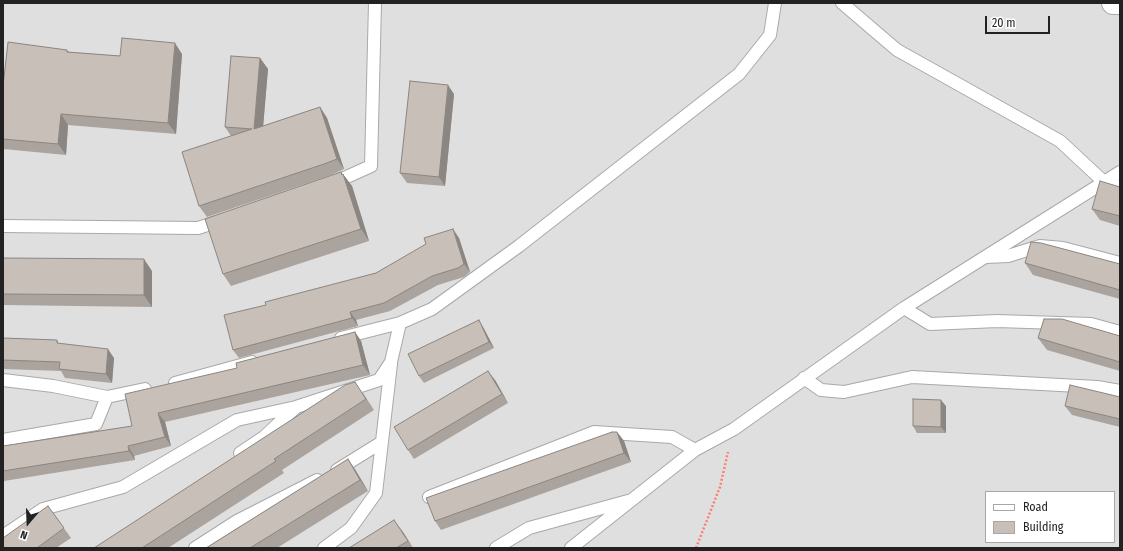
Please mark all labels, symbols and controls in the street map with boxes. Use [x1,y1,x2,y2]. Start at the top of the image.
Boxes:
scale bar [987,8,1052,34]
text: 20 m [992,16,1016,30]
legend [985,491,1115,543]
text: Road [1023,500,1048,514]
north arrow [8,503,48,543]
text: Building [1023,520,1063,534]
text: N [19,528,29,542]

